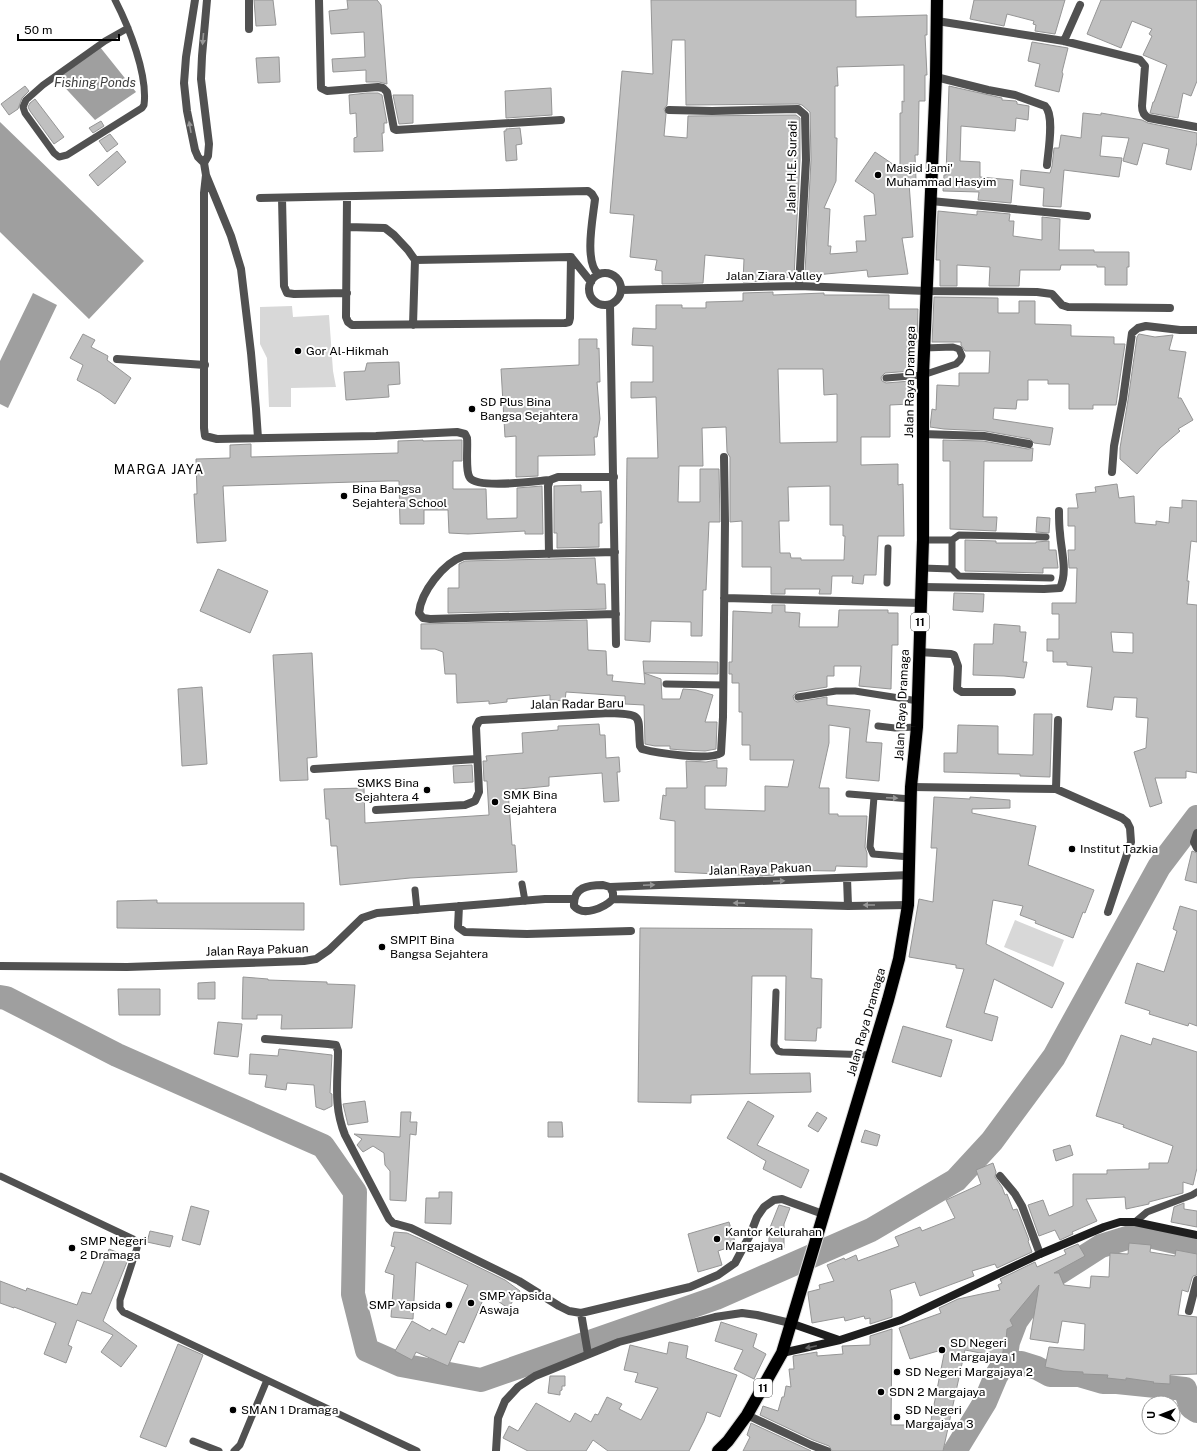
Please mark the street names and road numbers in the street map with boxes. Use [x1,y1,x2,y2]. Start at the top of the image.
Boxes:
street label: Jalan H.E. Suradi [784,121,800,213]
street label: Jalan Ziara Valley [726,269,823,283]
street label: Jalan Raya Dramaga [902,326,918,438]
road number: 11 [911,613,929,631]
street label: Jalan Raya Dramaga [892,649,912,761]
street label: Jalan Radar Baru [530,696,624,712]
street label: Jalan Raya Pakuan [708,860,812,878]
street label: Jalan Raya Pakuan [205,941,309,959]
street label: Jalan Raya Dramaga [844,966,888,1078]
road number: 11 [754,1379,772,1397]

